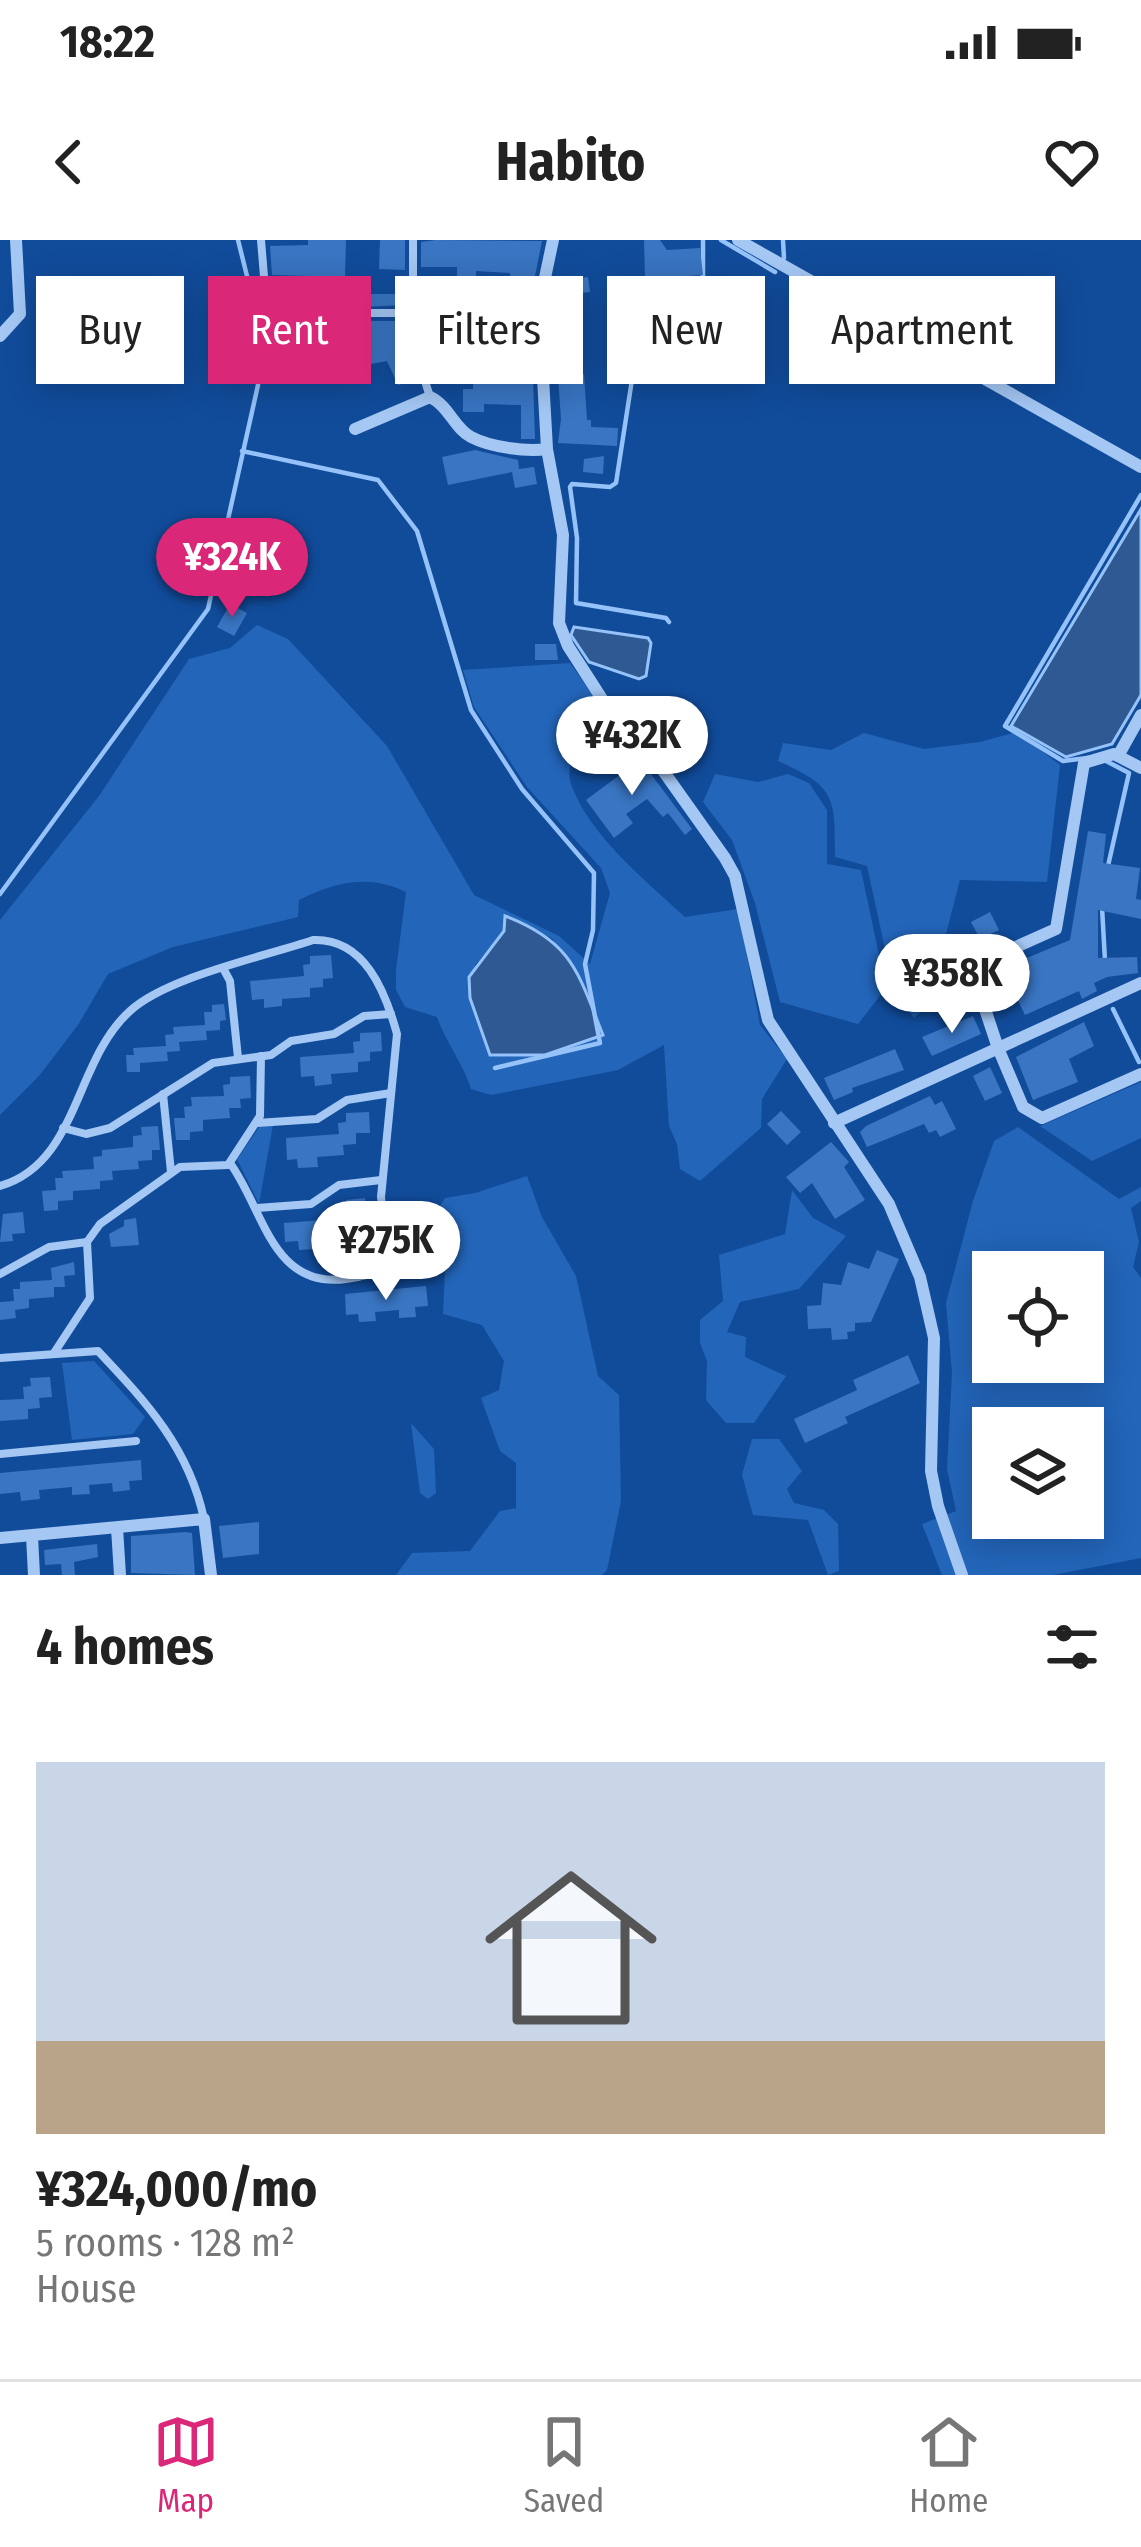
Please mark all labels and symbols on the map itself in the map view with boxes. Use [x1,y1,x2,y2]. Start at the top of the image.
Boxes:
pin: ¥324K [148,518,316,620]
pin: ¥432K [548,696,716,798]
pin: ¥358K [868,934,1036,1036]
pin: ¥275K [302,1201,470,1303]

